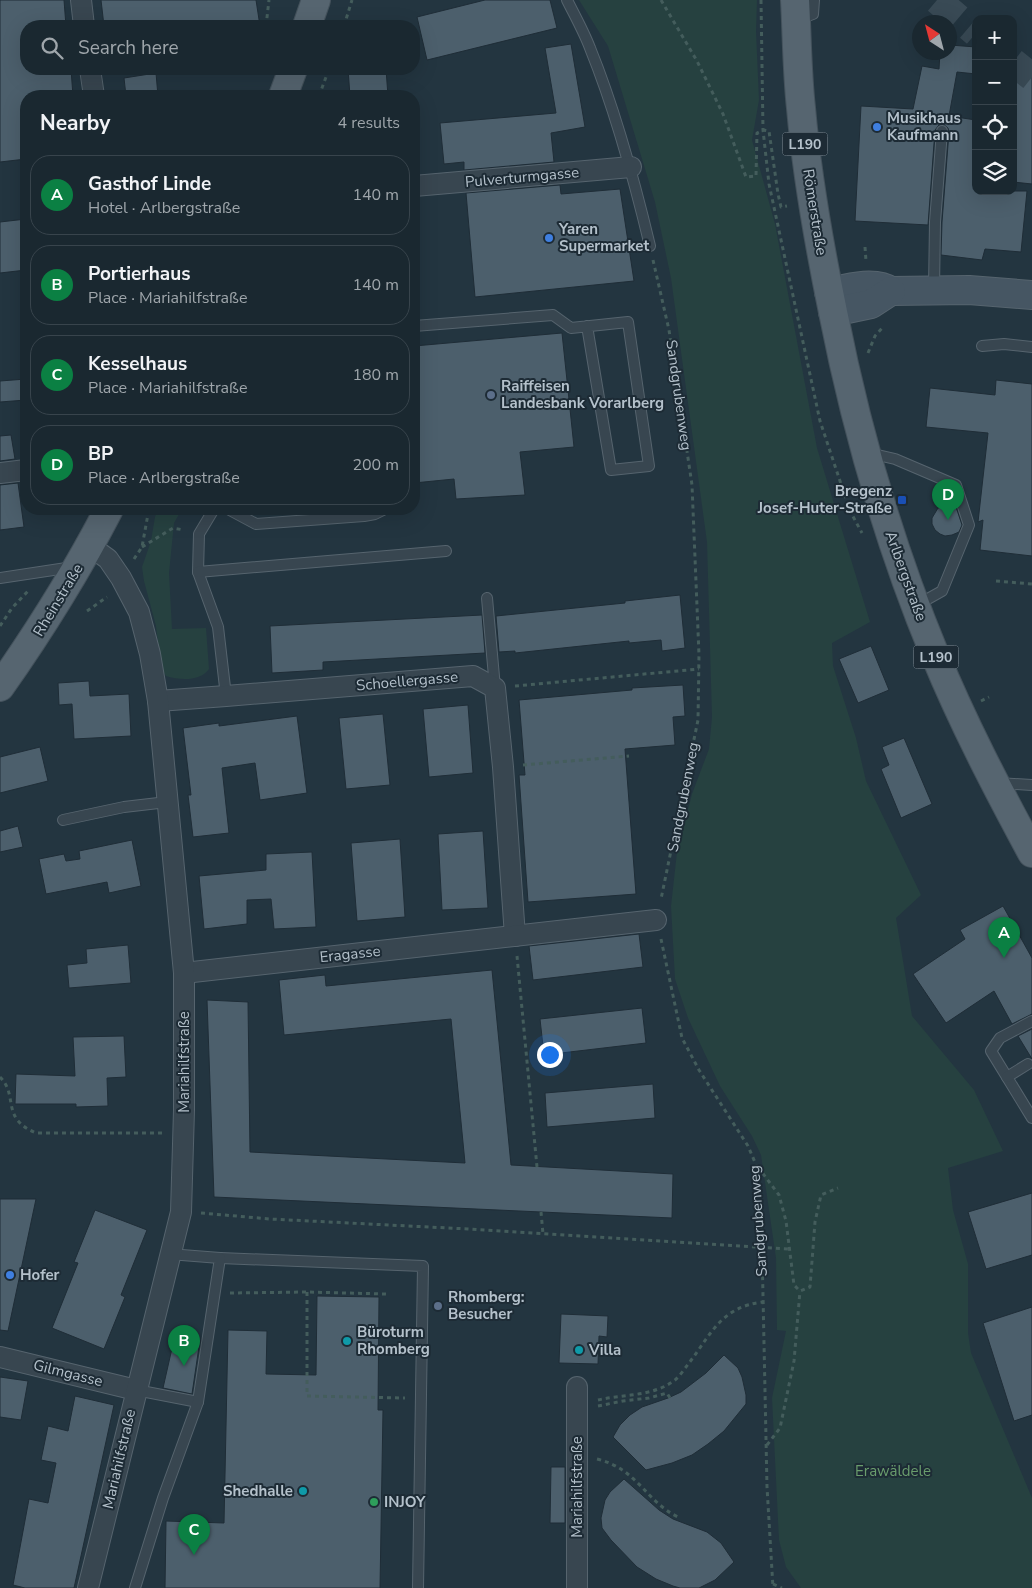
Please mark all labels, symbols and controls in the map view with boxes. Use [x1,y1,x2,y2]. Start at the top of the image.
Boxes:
north arrow [912,15,957,60]
map controls [972,15,1017,195]
button: + [972,15,1017,60]
search box [20,20,420,75]
icon: search [38,34,66,62]
text: Search here [78,35,179,61]
button: − [972,60,1017,105]
button: locate [972,105,1017,150]
place label: Musikhaus Kaufmann [887,108,961,145]
text: Nearby [40,109,110,137]
text: 4 results [338,112,400,134]
marker: Musikhaus Kaufmann [871,121,883,133]
road number: L190 [782,132,828,156]
button: layers [972,150,1017,195]
street label: Pulverturmgasse [464,162,580,192]
street label: Römerstraße [798,167,832,257]
text: Gasthof Linde [88,171,211,197]
text: A [51,184,63,206]
text: 140 m [352,184,399,206]
text: Hotel · Arlbergstraße [88,197,240,219]
place label: Yaren Supermarket [558,219,649,256]
marker: Yaren Supermarket [543,232,555,244]
text: Portierhaus [88,261,191,287]
text: B [51,274,63,296]
text: 140 m [352,274,399,296]
text: Place · Mariahilfstraße [88,287,247,309]
street label: Sandgrubenweg [661,338,697,452]
text: Kesselhaus [88,351,187,377]
text: C [52,364,62,386]
text: 180 m [352,364,399,386]
place label: Raiffeisen Landesbank Vorarlberg [501,376,664,413]
text: Place · Mariahilfstraße [88,377,247,399]
marker: Raiffeisen Landesbank Vorarlberg [485,389,497,401]
text: BP [88,441,113,467]
text: D [51,454,63,476]
text: 200 m [352,454,399,476]
text: Place · Arlbergstraße [88,467,240,489]
pin: D [932,479,964,520]
place label: Bregenz Josef-Huter-Straße [757,481,892,518]
marker: Bregenz Josef-Huter-Straße [896,494,908,506]
street label: Arlbergstraße [880,528,932,624]
street label: Rheinstraße [28,560,88,640]
road number: L190 [914,646,958,669]
street label: Schoellergasse [355,667,459,695]
street label: Sandgrubenweg [663,740,703,854]
pin: A [988,917,1020,958]
street label: Eragasse [319,941,381,967]
street label: Mariahilfstraße [174,1011,194,1113]
your location [537,1042,563,1068]
street label: Sandgrubenweg [744,1165,772,1277]
place label: Hofer [20,1265,60,1285]
marker: Hofer [4,1269,16,1281]
place label: Rhomberg: Besucher [448,1287,525,1324]
marker: Rhomberg: Besucher [432,1300,444,1312]
place label: Büroturm Rhomberg [357,1322,430,1359]
pin: B [168,1325,200,1366]
marker: Büroturm Rhomberg [341,1335,353,1347]
place label: Villa [588,1340,621,1360]
marker: Villa [573,1344,585,1356]
street label: Gilmgasse [31,1355,105,1391]
street label: Mariahilfstraße [98,1407,140,1511]
street label: Mariahilfstraße [567,1436,587,1538]
park label: Erawäldele [855,1461,931,1481]
place label: Shedhalle [223,1481,293,1501]
marker: Shedhalle [297,1485,309,1497]
place label: INJOY [384,1492,426,1512]
marker: INJOY [368,1496,380,1508]
pin: C [178,1514,210,1555]

